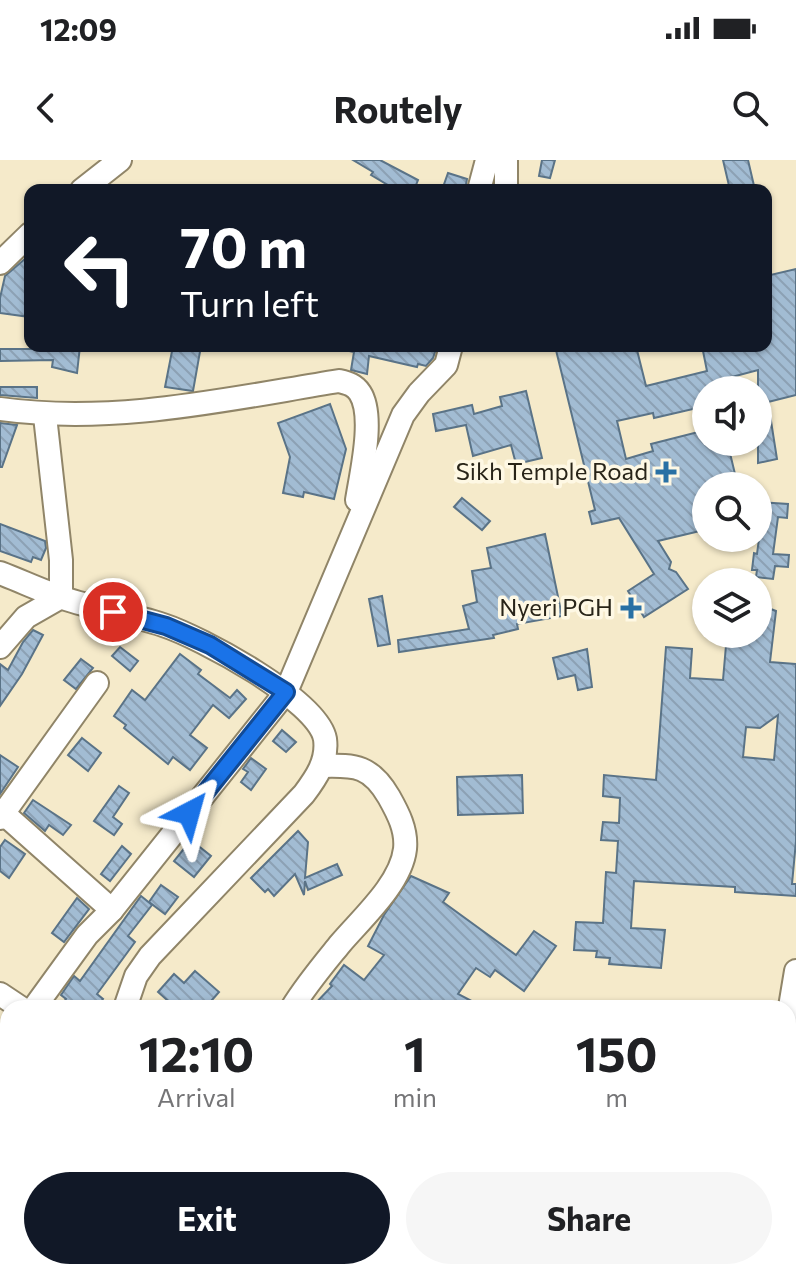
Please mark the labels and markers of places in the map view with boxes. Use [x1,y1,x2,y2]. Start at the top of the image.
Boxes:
place label: Sikh Temple Road [456,456,648,485]
marker: Sikh Temple Road [655,461,677,483]
pin [79,578,147,646]
place label: Nyeri PGH [499,592,613,621]
marker: Nyeri PGH [620,597,642,619]

